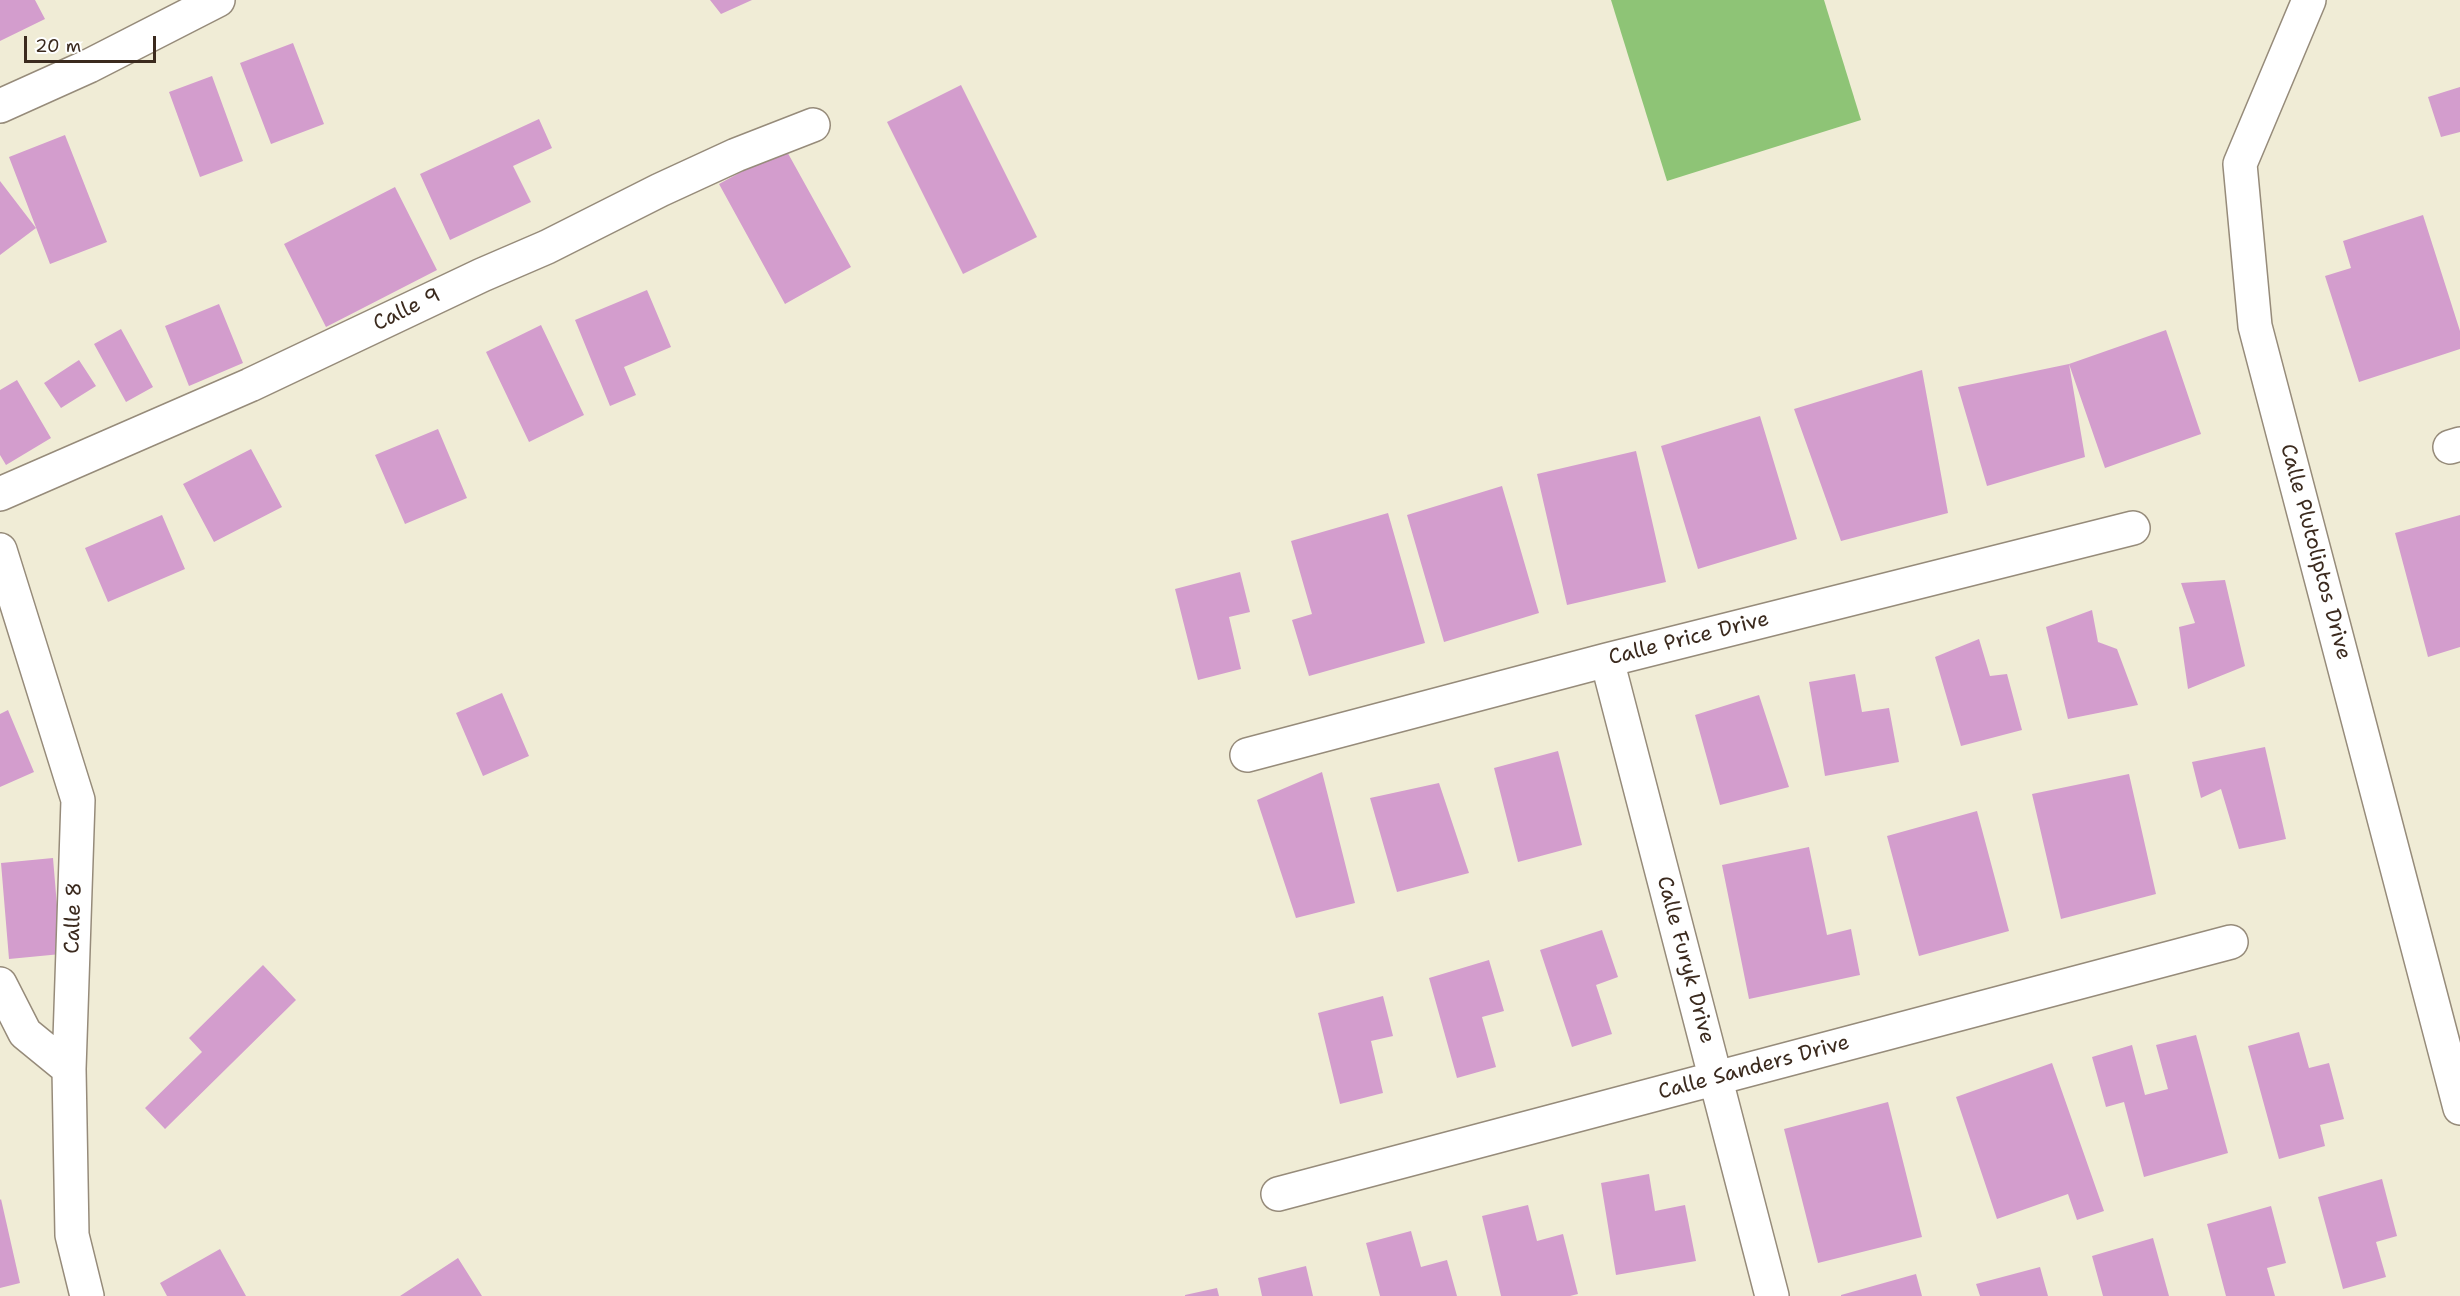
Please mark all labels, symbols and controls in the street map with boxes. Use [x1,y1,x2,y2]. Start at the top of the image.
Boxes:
scale bar [27,24,159,62]
text: 20 m [35,34,81,58]
street label: Calle 9 [369,283,445,337]
street label: Calle Plutoliptos Drive [2274,441,2356,663]
street label: Calle Price Drive [1606,607,1772,671]
street label: Calle Furyk Drive [1651,874,1719,1046]
street label: Calle 8 [60,882,88,954]
street label: Calle Sanders Drive [1656,1030,1852,1106]

